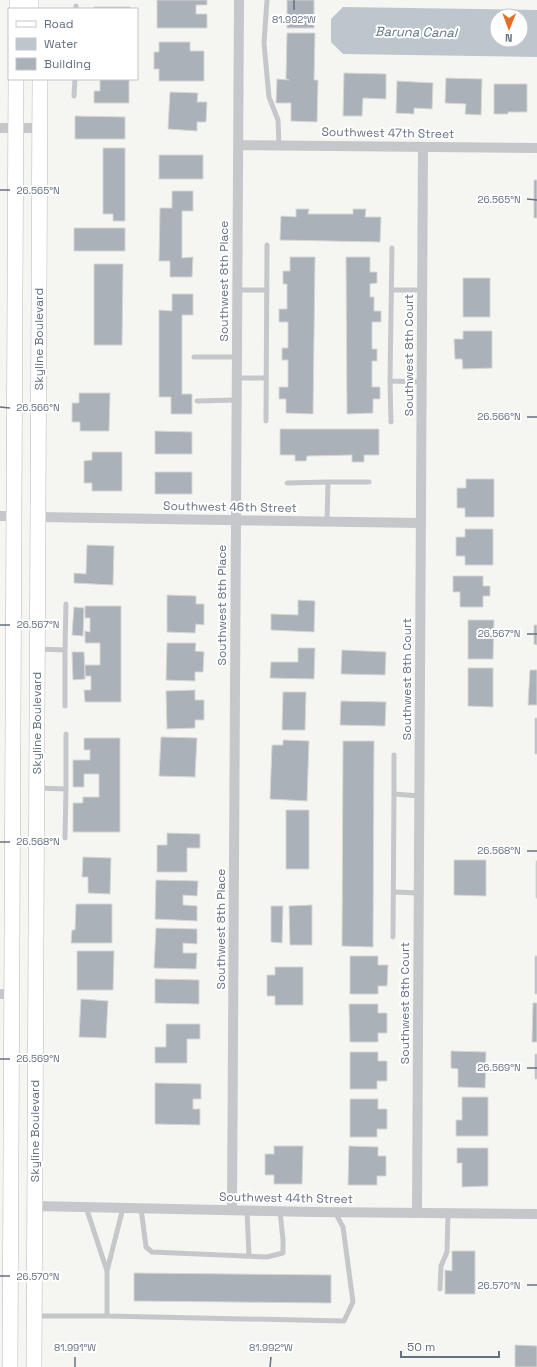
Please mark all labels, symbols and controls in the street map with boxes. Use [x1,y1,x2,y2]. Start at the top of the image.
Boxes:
legend [8,8,138,80]
north arrow [489,8,529,48]
text: 81.992°W [272,13,316,26]
text: Road [44,16,73,32]
water label: Baruna Canal [375,23,459,41]
text: N [505,31,513,45]
text: Water [44,36,78,52]
text: Building [44,56,91,72]
street label: Southwest 47th Street [321,124,455,142]
text: 26.565°N [16,184,60,197]
text: 26.565°N [477,193,521,206]
street label: Southwest 8th Place [216,221,232,341]
street label: Skyline Boulevard [31,288,47,390]
street label: Southwest 8th Court [401,294,417,416]
text: 26.566°N [16,401,60,414]
text: 26.566°N [477,410,521,423]
street label: Southwest 46th Street [163,498,297,516]
street label: Southwest 8th Place [214,545,230,665]
text: 26.567°N [17,618,59,631]
street label: Southwest 8th Court [399,618,415,740]
text: 26.567°N [478,627,520,640]
street label: Skyline Boulevard [29,672,45,774]
text: 26.568°N [16,835,60,848]
text: 26.568°N [477,844,521,857]
street label: Southwest 8th Place [213,869,229,989]
street label: Southwest 8th Court [397,942,413,1064]
text: 26.569°N [16,1052,60,1065]
text: 26.569°N [477,1061,521,1074]
street label: Skyline Boulevard [27,1080,43,1182]
street label: Southwest 44th Street [219,1189,353,1207]
text: 26.570°N [17,1270,59,1283]
text: 26.570°N [478,1279,520,1292]
scale bar [401,1333,499,1359]
text: 50 m [407,1339,435,1355]
text: 81.991°W [54,1341,96,1354]
text: 81.992°W [249,1341,293,1354]

